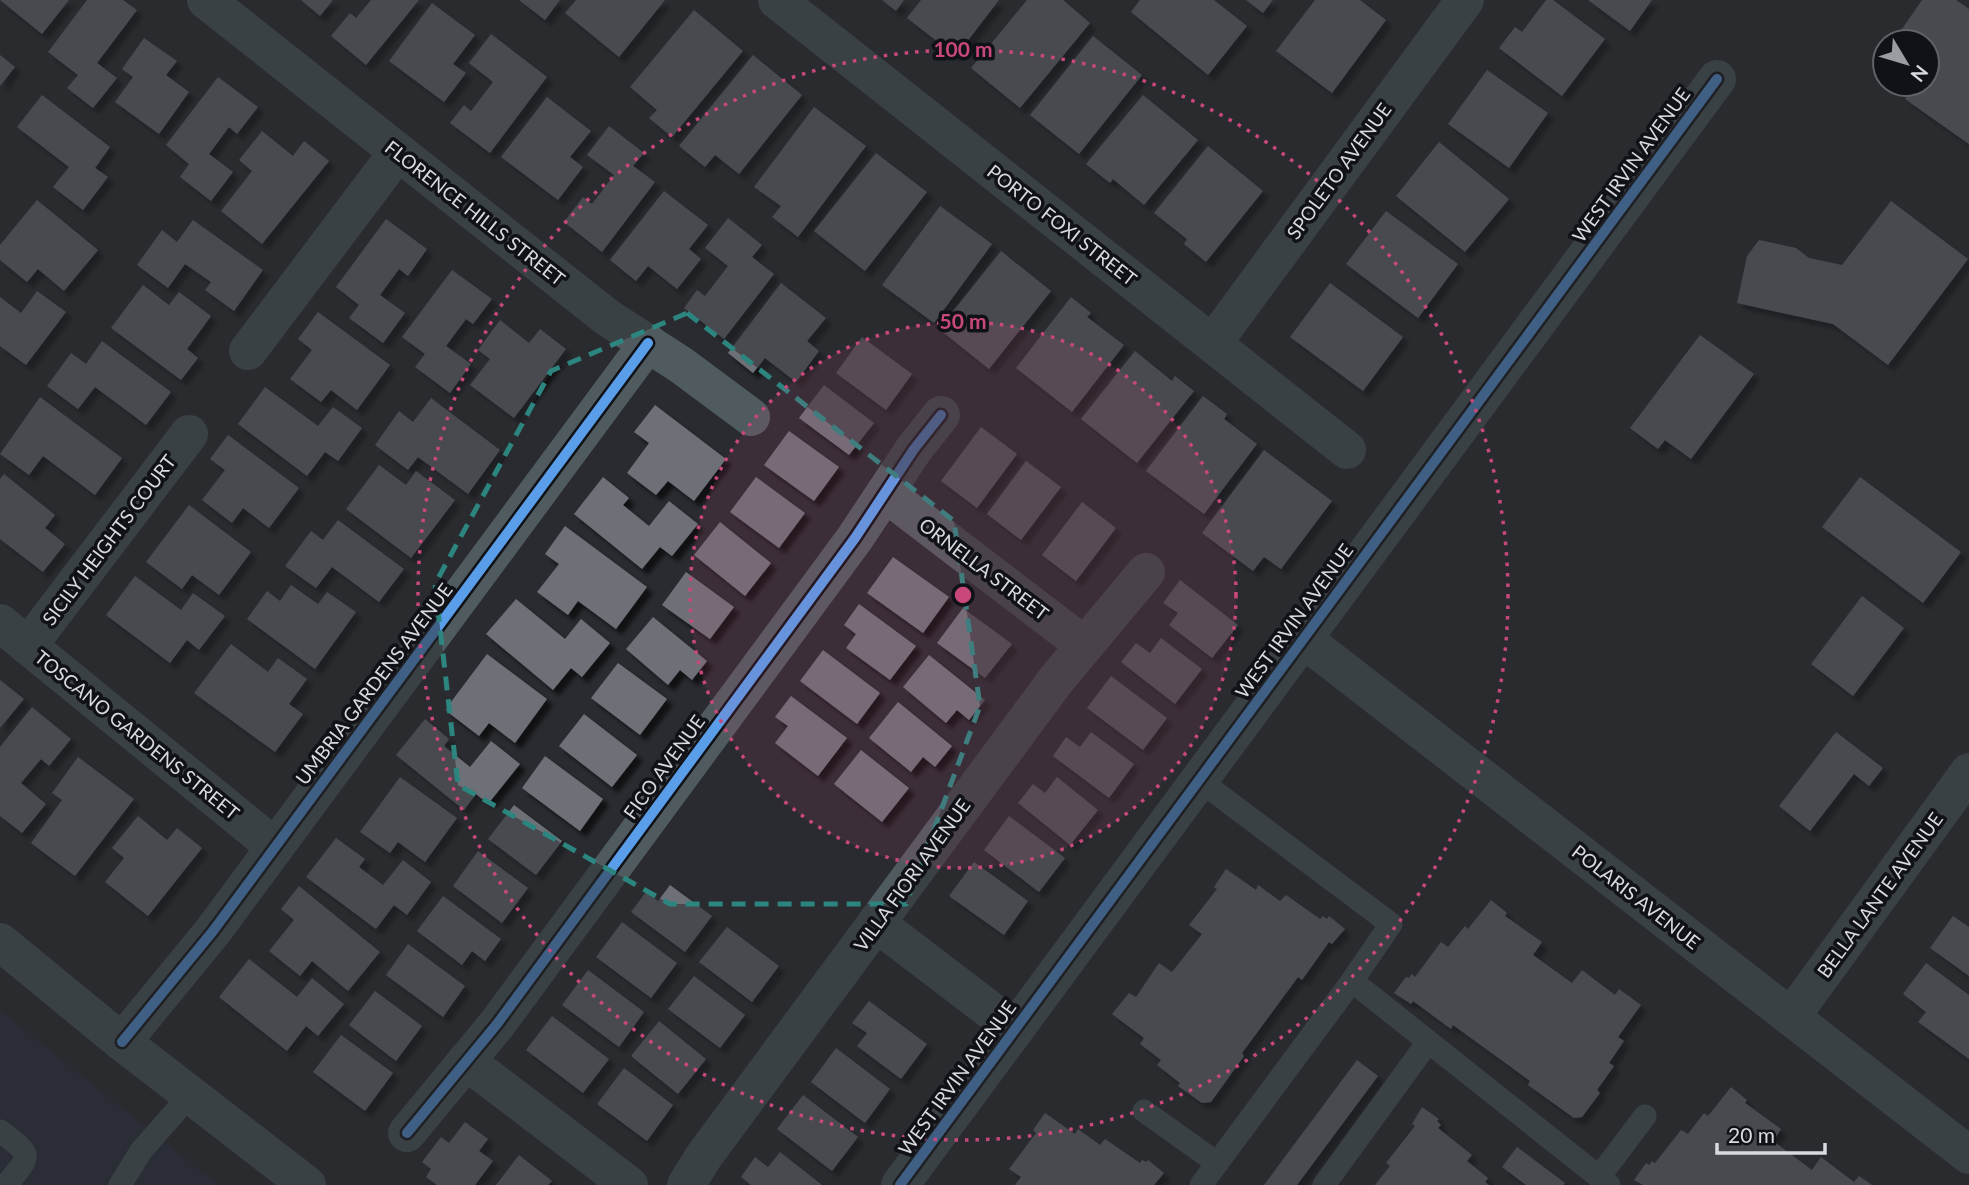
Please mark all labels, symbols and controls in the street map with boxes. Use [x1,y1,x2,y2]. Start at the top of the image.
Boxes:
north arrow [1871,28,1941,98]
text: 100 m [933,36,993,61]
text: N [1906,61,1933,87]
street label: WEST IRVIN AVENUE [1567,83,1694,246]
street label: SPOLETO AVENUE [1281,98,1396,243]
street label: FLORENCE HILLS STREET [381,135,570,290]
street label: PORTO FOXI STREET [983,159,1142,290]
text: 50 m [939,308,987,333]
street label: SICILY HEIGHTS COURT [37,450,180,629]
street label: ORNELLA STREET [915,513,1053,625]
street label: WEST IRVIN AVENUE [1230,539,1357,702]
street label: UMBRIA GARDENS AVENUE [290,578,457,789]
centre of rings [951,583,975,607]
street label: TOSCANO GARDENS STREET [30,645,244,824]
street label: FICO AVENUE [618,710,709,823]
street label: VILLA FIORI AVENUE [849,794,975,955]
street label: BELLA LANTE AVENUE [1812,808,1947,982]
street label: POLARIS AVENUE [1568,839,1705,954]
street label: WEST IRVIN AVENUE [893,996,1020,1159]
scale bar [1717,1112,1826,1156]
text: 20 m [1728,1122,1775,1147]

